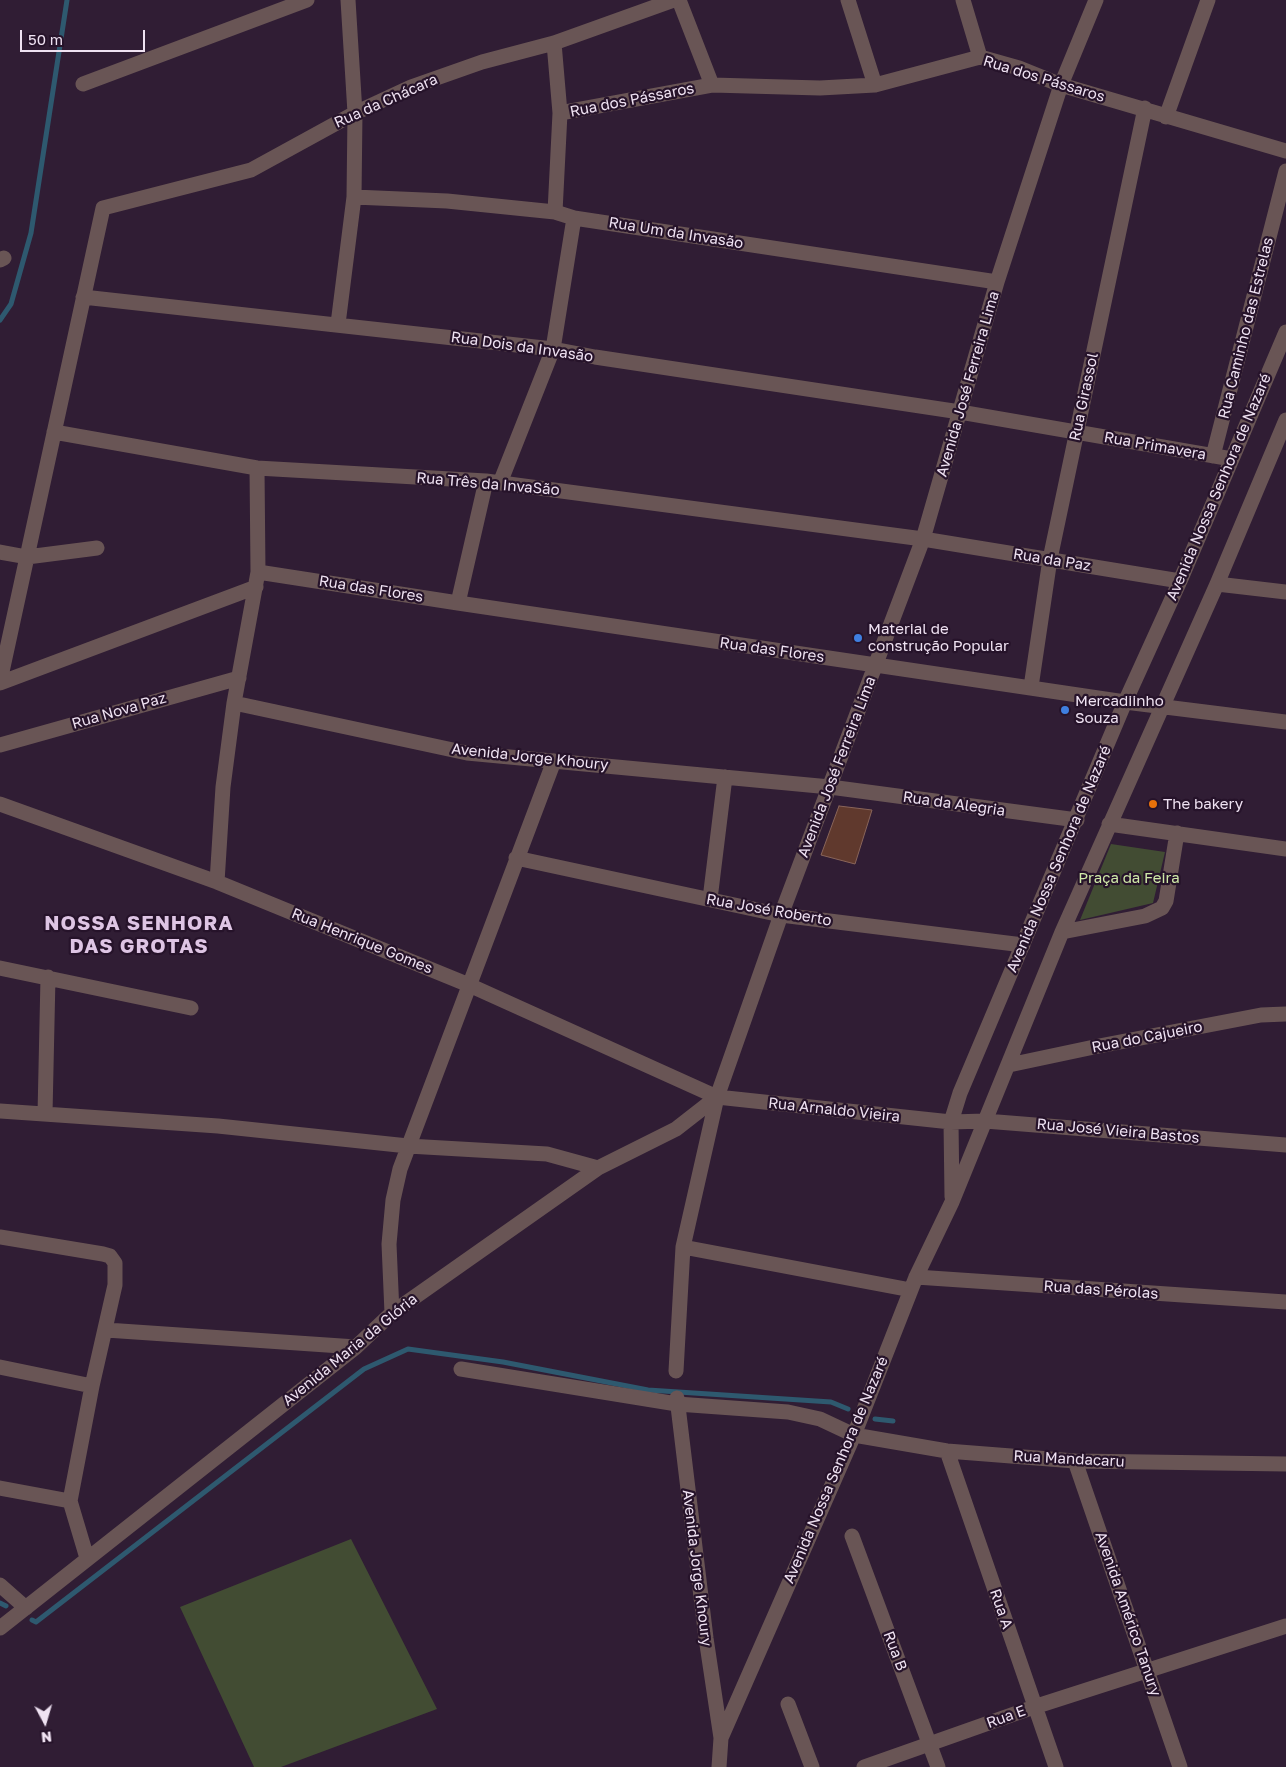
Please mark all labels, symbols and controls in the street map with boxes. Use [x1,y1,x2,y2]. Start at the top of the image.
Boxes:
scale bar [22,20,148,52]
text: 50 m [28,30,63,48]
street label: Rua dos Pássaros [981,52,1107,106]
street label: Rua da Chácara [331,70,441,132]
street label: Rua dos Pássaros [568,79,696,121]
street label: Rua Um da Invasão [607,213,745,253]
street label: Rua Caminho das Estrelas [1215,235,1277,421]
street label: Avenida José Ferreira Lima [933,289,1003,479]
street label: Rua Dois da Invasão [450,328,594,366]
street label: Rua Girassol [1066,351,1102,443]
street label: Avenida Nossa Senhora de Nazaré [1163,371,1275,603]
street label: Rua Primavera [1103,428,1207,464]
street label: Rua Três da InvaSão [416,469,560,499]
street label: Rua da Paz [1012,545,1092,575]
street label: Rua das Flores [317,572,425,606]
place label: Material de construção Popular [868,620,1009,655]
marker: Material de construção Popular [852,632,864,644]
street label: Rua das Flores [718,634,826,666]
street label: Avenida José Ferreira Lima [794,674,880,860]
street label: Rua Nova Paz [70,689,168,733]
place label: Mercadiinho Souza [1075,692,1164,727]
marker: Mercadiinho Souza [1059,704,1071,716]
street label: Avenida Jorge Khoury [451,740,609,774]
street label: Avenida Nossa Senhora de Nazaré [1003,743,1115,975]
street label: Rua da Alegria [902,788,1006,820]
place label: The bakery [1163,795,1243,813]
marker: The bakery [1147,798,1159,810]
park label: Praça da Feira [1078,869,1180,887]
street label: Rua José Roberto [705,890,833,930]
street label: Rua Henrique Gomes [289,904,435,978]
district label: NOSSA SENHORA DAS GROTAS [43,912,235,959]
street label: Rua do Cajueiro [1090,1017,1204,1057]
street label: Rua Arnaldo Vieira [767,1094,901,1126]
street label: Rua José Vieira Bastos [1036,1115,1200,1147]
street label: Rua das Pérolas [1043,1277,1159,1303]
street label: Avenida Maria da Glória [279,1290,421,1410]
street label: Avenida Nossa Senhora de Nazaré [780,1354,892,1586]
street label: Rua Mandacaru [1013,1447,1125,1471]
street label: Avenida Jorge Khoury [678,1489,716,1647]
street label: Avenida Américo Tanury [1091,1529,1165,1699]
street label: Rua A [986,1587,1016,1631]
street label: Rua B [879,1629,911,1673]
north arrow [20,1697,70,1747]
street label: Rua E [984,1702,1028,1732]
text: N [40,1728,53,1746]

